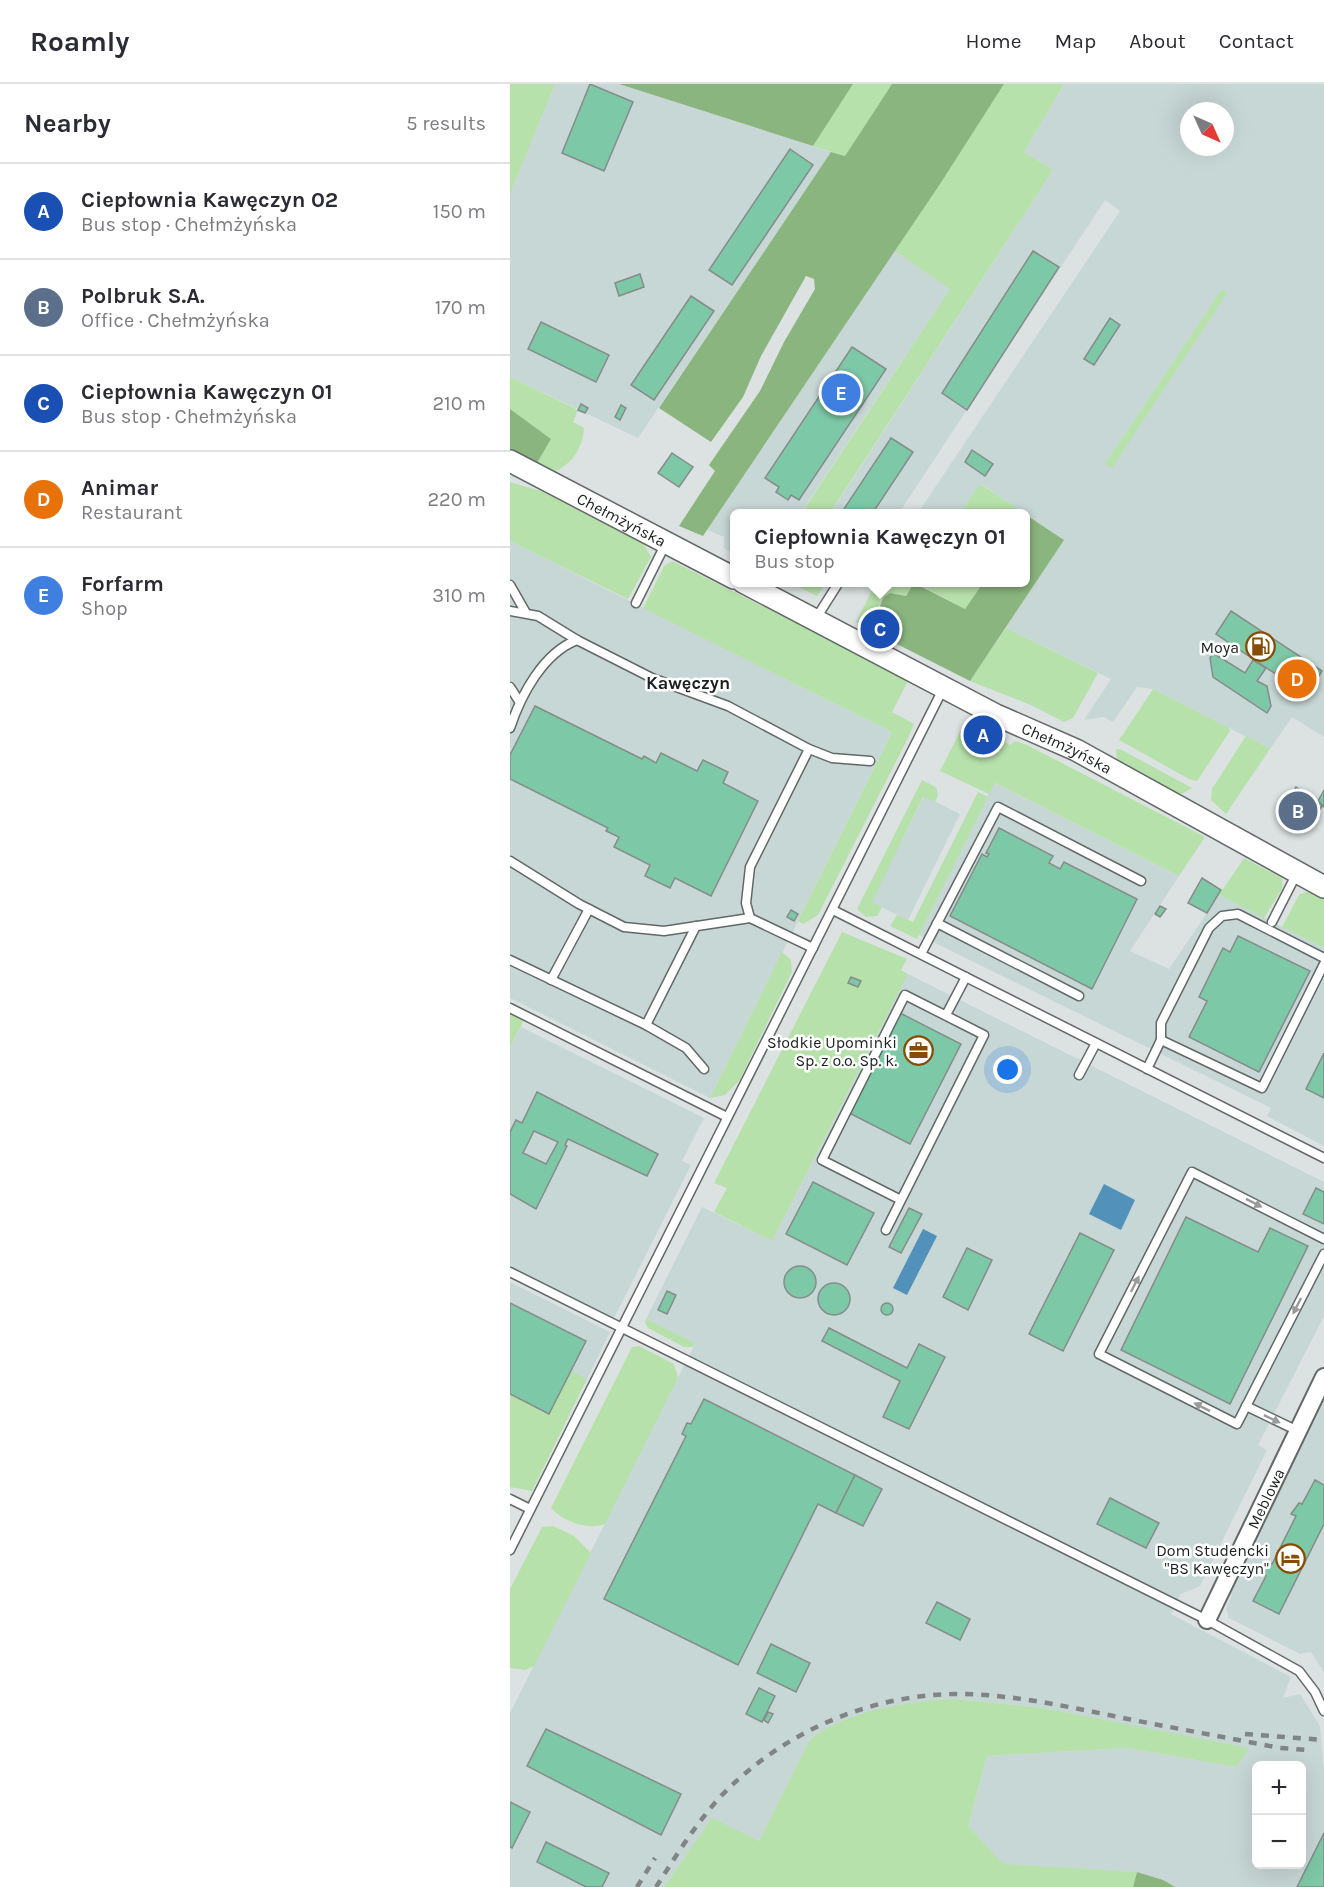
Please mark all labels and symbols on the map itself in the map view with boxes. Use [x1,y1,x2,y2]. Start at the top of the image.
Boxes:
north arrow [1180,102,1234,156]
pin: E [822,370,860,416]
street label: Chełmżyńska [574,489,669,551]
pin: C [860,606,899,652]
fuel station icon: Moya [1244,631,1276,663]
place label: Moya [1200,638,1239,657]
pin: D [1278,656,1316,702]
district label: Kawęczyn [646,672,730,694]
pin: A [964,712,1002,758]
street label: Chełmżyńska [1019,718,1115,778]
pin: B [1278,788,1318,834]
place label: Słodkie Upominki Sp. z o.o. Sp. k. [767,1033,897,1070]
office icon: Słodkie Upominki Sp. z o.o. Sp. k. [902,1035,934,1067]
your location [993,1055,1022,1084]
one-way arrow [1246,1198,1263,1208]
one-way arrow [1130,1275,1140,1292]
one-way arrow [1293,1297,1303,1315]
one-way arrow [1194,1402,1211,1411]
one-way arrow [1263,1414,1280,1424]
street label: Meblowa [1243,1465,1289,1532]
place label: Dom Studencki "BS Kawęczyn" [1156,1541,1269,1578]
hotel icon: Dom Studencki "BS Kawęczyn" [1274,1543,1306,1575]

